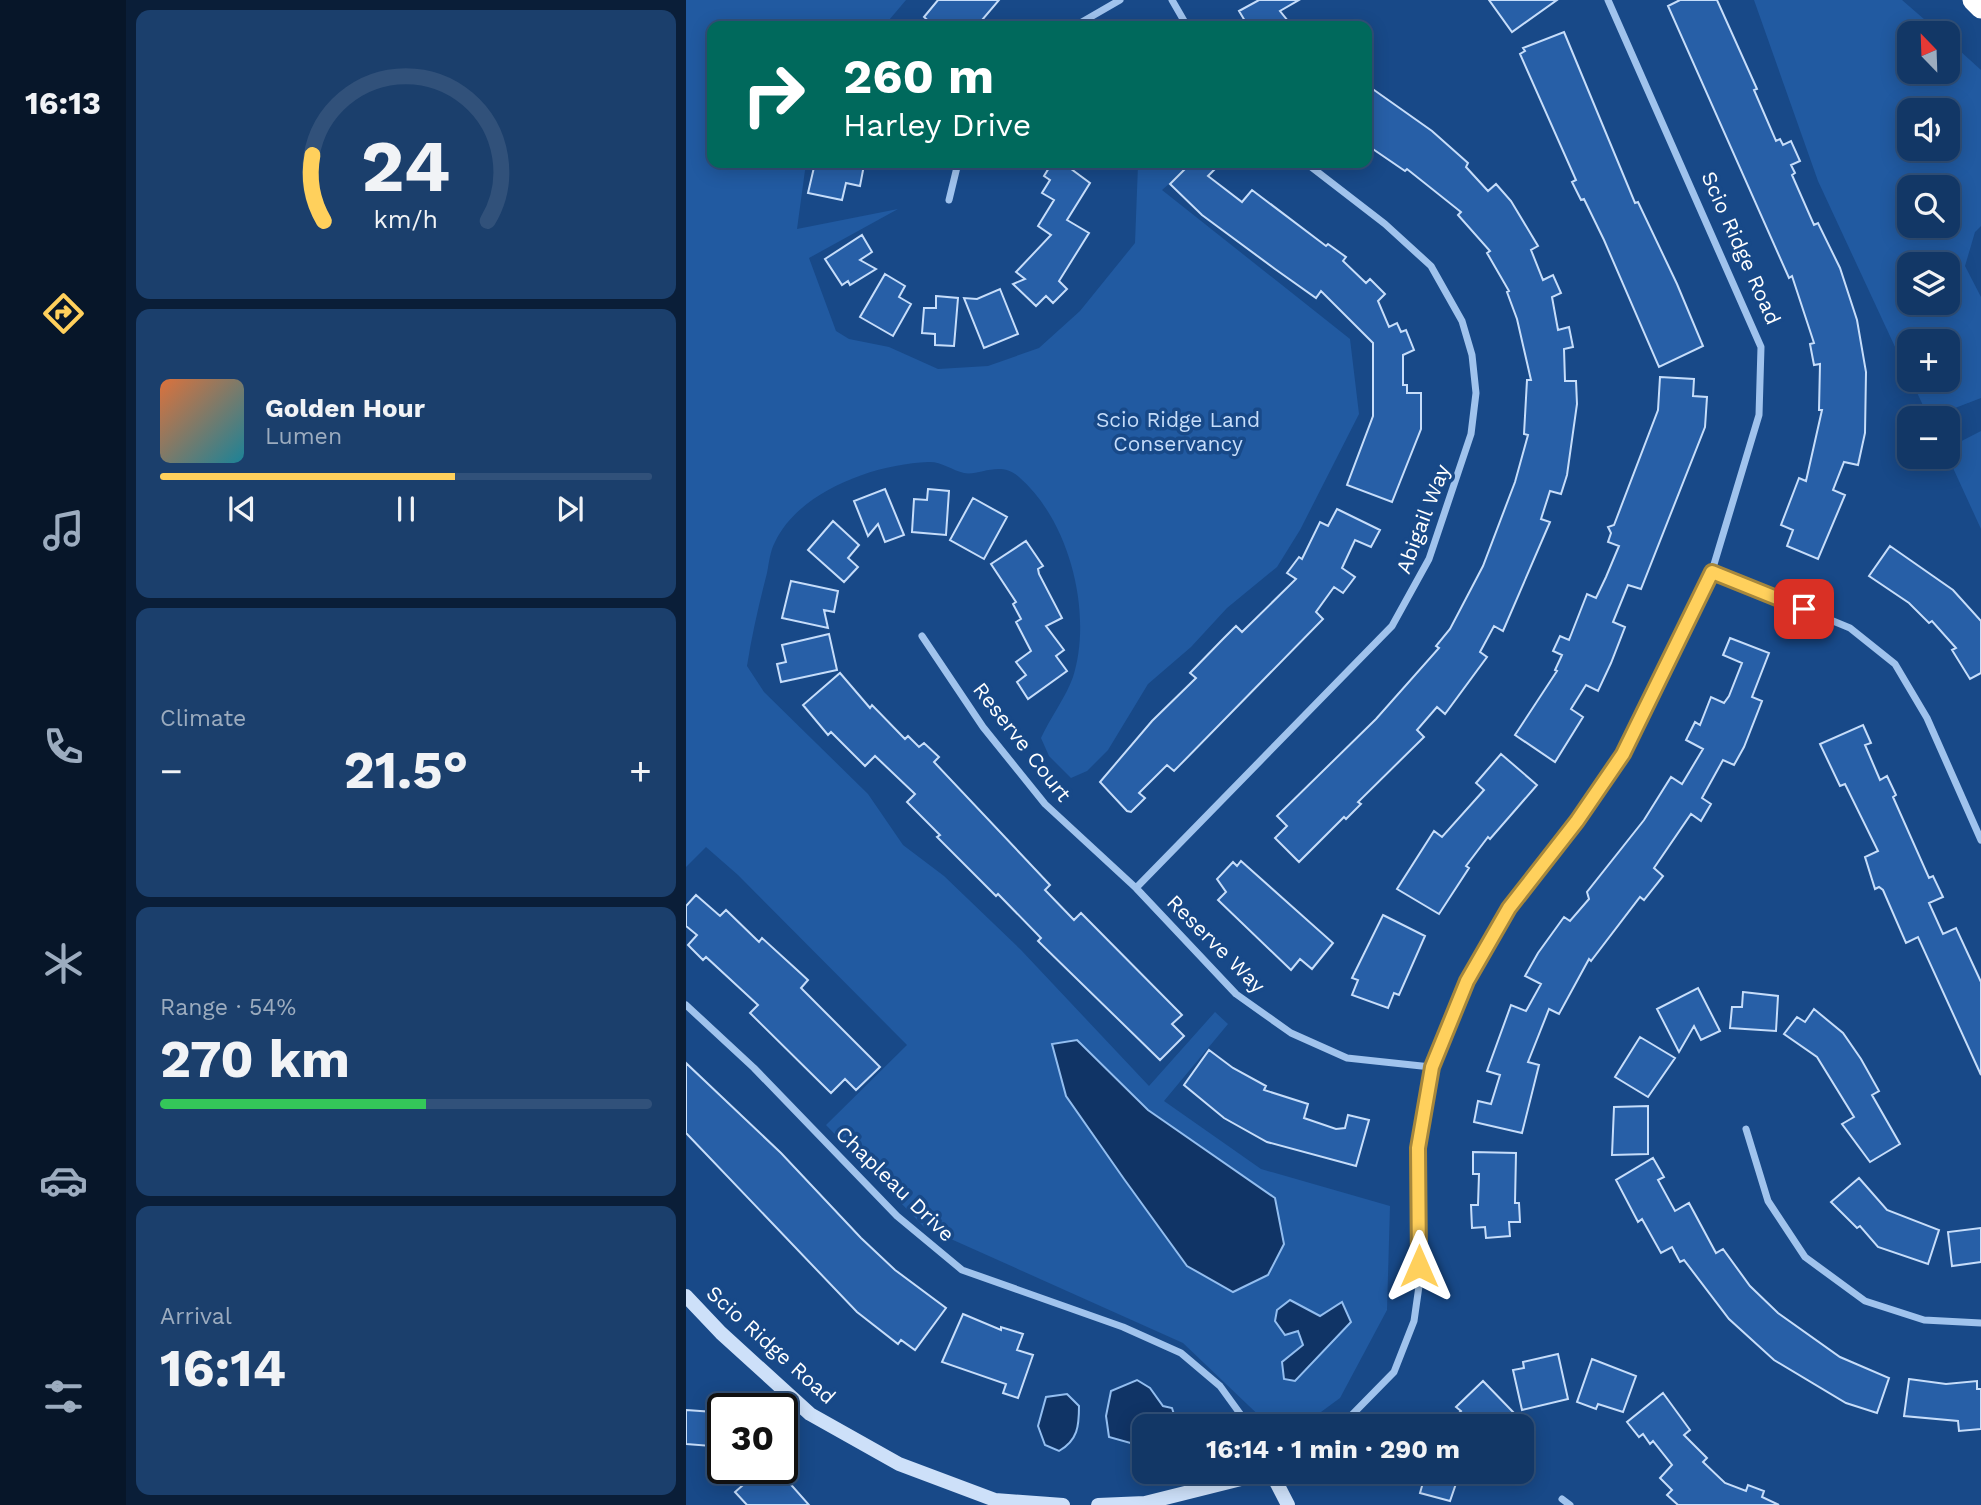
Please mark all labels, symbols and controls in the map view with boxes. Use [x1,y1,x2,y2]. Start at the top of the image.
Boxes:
north arrow [1897,21,1960,84]
map controls [1897,21,1960,469]
text: 260 m [843,47,994,105]
icon: right [728,49,819,140]
text: 16:13 [25,84,101,122]
button: sound [1897,98,1960,161]
text: Harley Drive [843,106,1031,144]
text: 24 [361,123,451,209]
street label: Scio Ridge Road [1697,167,1786,328]
button: search [1897,175,1960,238]
text: km/h [374,204,438,233]
button: layers [1897,252,1960,315]
icon: directions [39,289,88,338]
button: + [1897,329,1960,392]
text: Golden Hour [265,393,425,423]
button: − [1897,406,1960,469]
park label: Scio Ridge Land Conservancy [1096,407,1260,456]
text: Lumen [265,423,342,450]
street label: Abigail Way [1390,460,1455,577]
icon: previous [223,490,261,528]
icon: pause [387,490,425,528]
icon: next [551,490,589,528]
icon: music [39,506,88,555]
pin [1774,579,1834,639]
icon: arrive [1785,590,1823,628]
street label: Reserve Court [968,677,1077,806]
text: Climate [160,705,246,732]
icon: phone [39,722,88,771]
text: 21.5° [344,740,468,801]
text: − [160,749,183,793]
text: + [629,749,652,793]
street label: Reserve Way [1162,889,1271,998]
icon: climate [39,939,88,988]
text: Range · 54% [160,994,296,1021]
text: 270 km [160,1029,350,1090]
street label: Chapleau Drive [831,1121,960,1247]
icon: car [39,1156,88,1205]
position arrow [1382,1229,1456,1303]
street label: Scio Ridge Road [702,1280,841,1409]
text: Arrival [160,1303,232,1330]
text: 16:14 [160,1338,286,1399]
icon: filters [39,1372,88,1421]
speed limit sign: 30 [707,1393,798,1484]
text: 16:14 · 1 min · 290 m [1206,1434,1460,1464]

